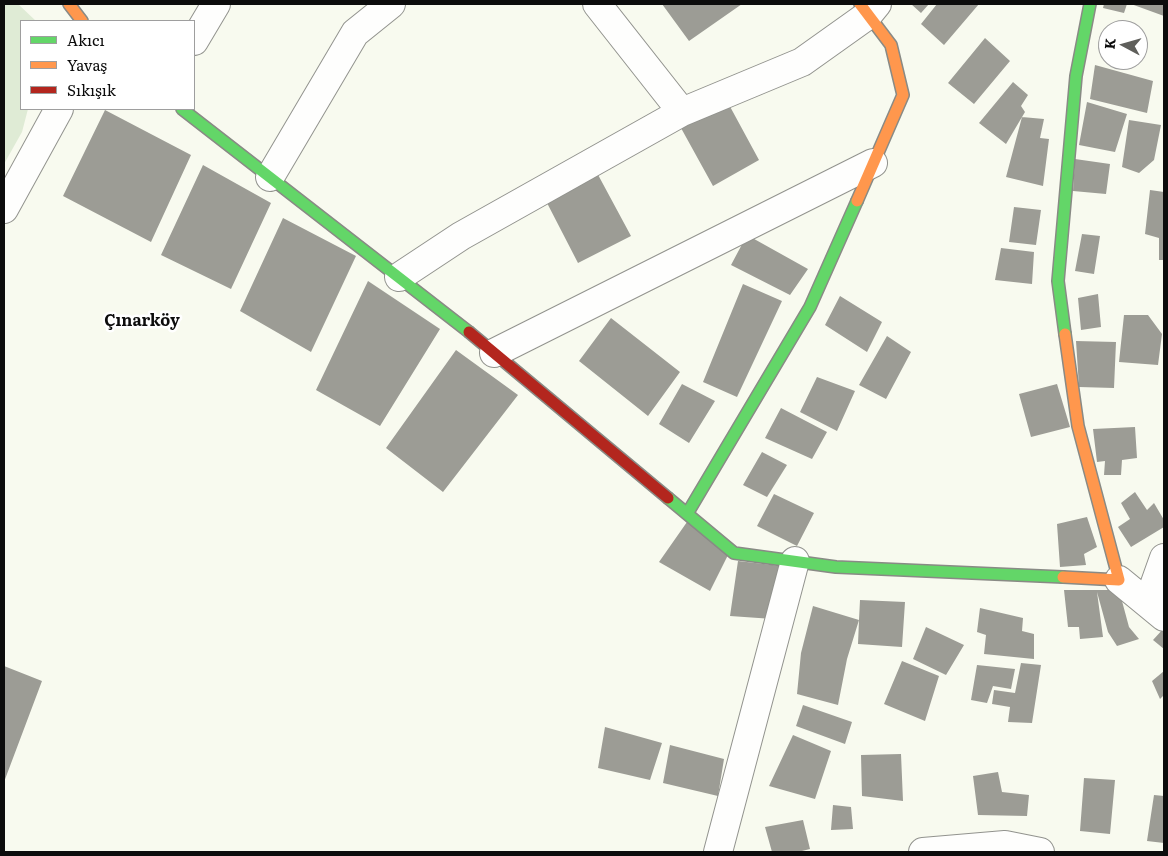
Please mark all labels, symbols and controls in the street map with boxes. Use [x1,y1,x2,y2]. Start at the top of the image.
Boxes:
legend [20,20,195,110]
north arrow [1098,20,1148,70]
text: Akıcı [67,28,105,51]
text: K [1099,37,1120,50]
text: Yavaş [67,53,107,76]
text: Sıkışık [67,78,116,101]
district label: Çınarköy [104,311,180,331]

